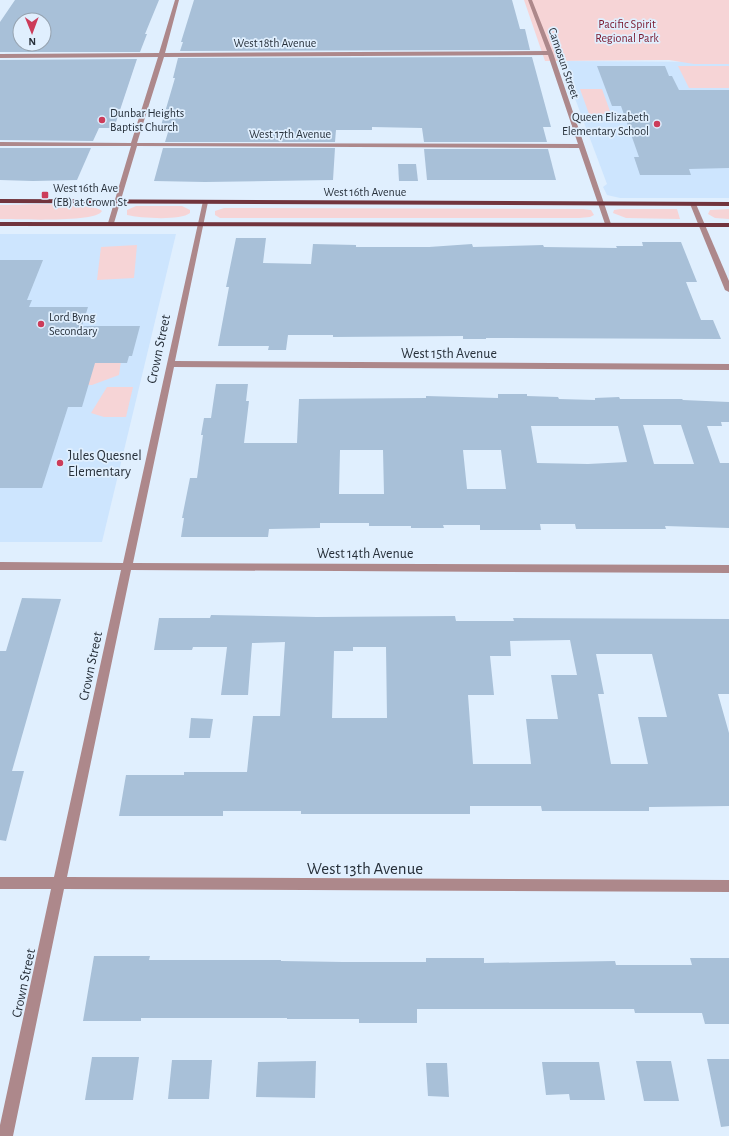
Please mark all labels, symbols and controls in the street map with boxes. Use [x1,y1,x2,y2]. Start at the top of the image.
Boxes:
north arrow [12,12,52,52]
park label: Pacific Spirit Regional Park [595,18,659,44]
street label: Camosun Street [546,26,582,100]
text: N [28,36,36,47]
street label: West 18th Avenue [234,37,316,49]
place label: Dunbar Heights Baptist Church [110,107,184,133]
place label: Queen Elizabeth Elementary School [562,111,649,138]
marker: Dunbar Heights Baptist Church [97,115,107,125]
marker: Queen Elizabeth Elementary School [652,119,662,129]
street label: West 17th Avenue [249,128,331,140]
place label: West 16th Ave (EB) at Crown St [53,182,127,208]
street label: West 16th Avenue [324,186,406,198]
marker: West 16th Ave (EB) at Crown St [40,190,50,200]
place label: Lord Byng Secondary [49,311,97,338]
street label: Crown Street [145,313,173,385]
marker: Lord Byng Secondary [36,319,46,329]
street label: West 15th Avenue [401,347,497,361]
place label: Jules Quesnel Elementary [68,449,142,479]
marker: Jules Quesnel Elementary [55,458,65,468]
street label: West 14th Avenue [317,547,413,561]
street label: Crown Street [77,630,105,702]
street label: West 13th Avenue [307,860,423,877]
street label: Crown Street [10,947,38,1019]

